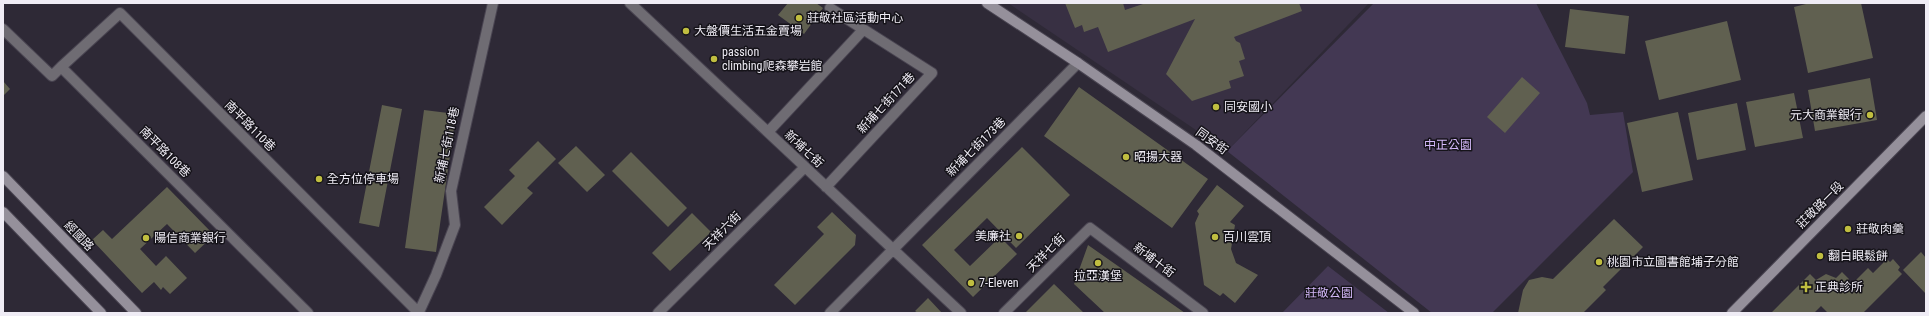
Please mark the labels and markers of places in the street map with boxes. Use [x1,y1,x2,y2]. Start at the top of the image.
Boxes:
place label: 莊敬社區活動中心 [807,11,903,25]
marker: 莊敬社區活動中心 [794,13,804,23]
place label: 大盤價生活五金賣場 [694,24,802,38]
marker: 大盤價生活五金賣場 [681,26,691,36]
place label: passion climbing爬森攀岩館 [722,45,823,73]
marker: passion climbing爬森攀岩館 [709,54,719,64]
place label: 同安國小 [1224,100,1272,114]
marker: 同安國小 [1211,102,1221,112]
place label: 元大商業銀行 [1790,108,1862,122]
marker: 元大商業銀行 [1865,110,1875,120]
place label: 昭揚大器 [1134,150,1182,164]
marker: 昭揚大器 [1121,152,1131,162]
place label: 全方位停車場 [327,172,399,186]
marker: 全方位停車場 [314,174,324,184]
place label: 莊敬肉羹 [1856,222,1904,236]
marker: 莊敬肉羹 [1843,224,1853,234]
place label: 美廉社 [975,229,1011,243]
place label: 百川雲頂 [1223,230,1271,244]
place label: 陽信商業銀行 [154,231,226,245]
marker: 美廉社 [1014,231,1024,241]
marker: 百川雲頂 [1210,232,1220,242]
marker: 陽信商業銀行 [141,233,151,243]
place label: 翻白眼鬆餅 [1828,249,1888,263]
marker: 翻白眼鬆餅 [1815,251,1825,261]
place label: 桃園市立圖書館埔子分館 [1607,255,1739,269]
marker: 桃園市立圖書館埔子分館 [1594,257,1604,267]
marker: 拉亞漢堡 [1093,258,1103,268]
place label: 拉亞漢堡 [1074,269,1122,283]
place label: 7-Eleven [979,276,1019,290]
marker: 7-Eleven [966,278,976,288]
place label: 正典診所 [1815,280,1863,294]
marker: 正典診所 [1800,281,1812,293]

